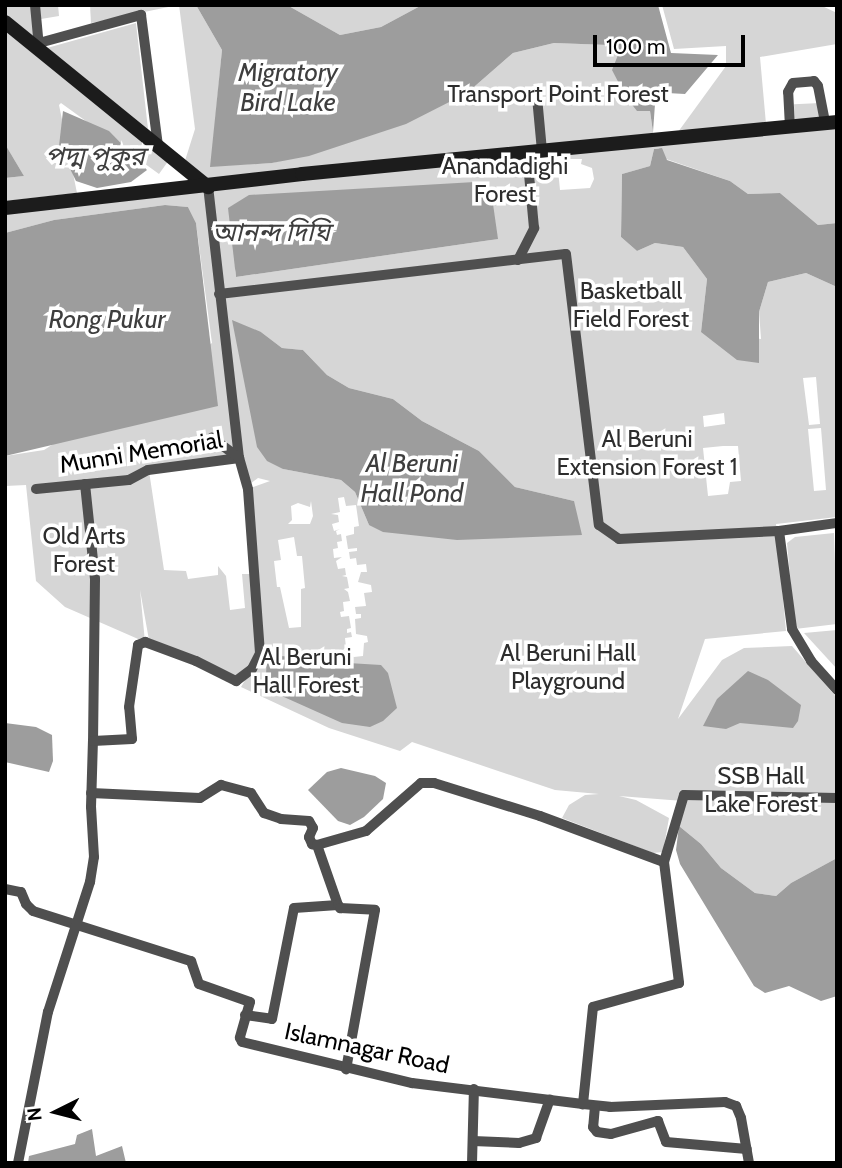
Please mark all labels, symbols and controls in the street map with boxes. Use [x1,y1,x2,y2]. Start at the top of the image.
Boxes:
scale bar [597,21,749,65]
text: 100 m [606,34,665,59]
water label: Migratory Bird Lake [238,57,338,119]
park label: Transport Point Forest [447,80,669,108]
water label: পদ্ম পুকুর [45,141,145,173]
park label: Anandadighi Forest [442,152,568,208]
water label: আনন্দ দিঘি [212,217,330,249]
park label: Basketball Field Forest [573,277,689,333]
water label: Rong Pukur [48,304,166,336]
street label: Munni Memorial [57,425,225,479]
park label: Al Beruni Extension Forest 1 [557,425,737,481]
water label: Al Beruni Hall Pond [360,448,464,510]
park label: Old Arts Forest [43,522,125,578]
park label: Al Beruni Hall Playground [500,639,636,695]
park label: Al Beruni Hall Forest [252,643,360,699]
park label: SSB Hall Lake Forest [704,762,818,818]
street label: Islamnagar Road [282,1017,452,1079]
north arrow [21,1077,91,1147]
text: N [22,1106,47,1122]

